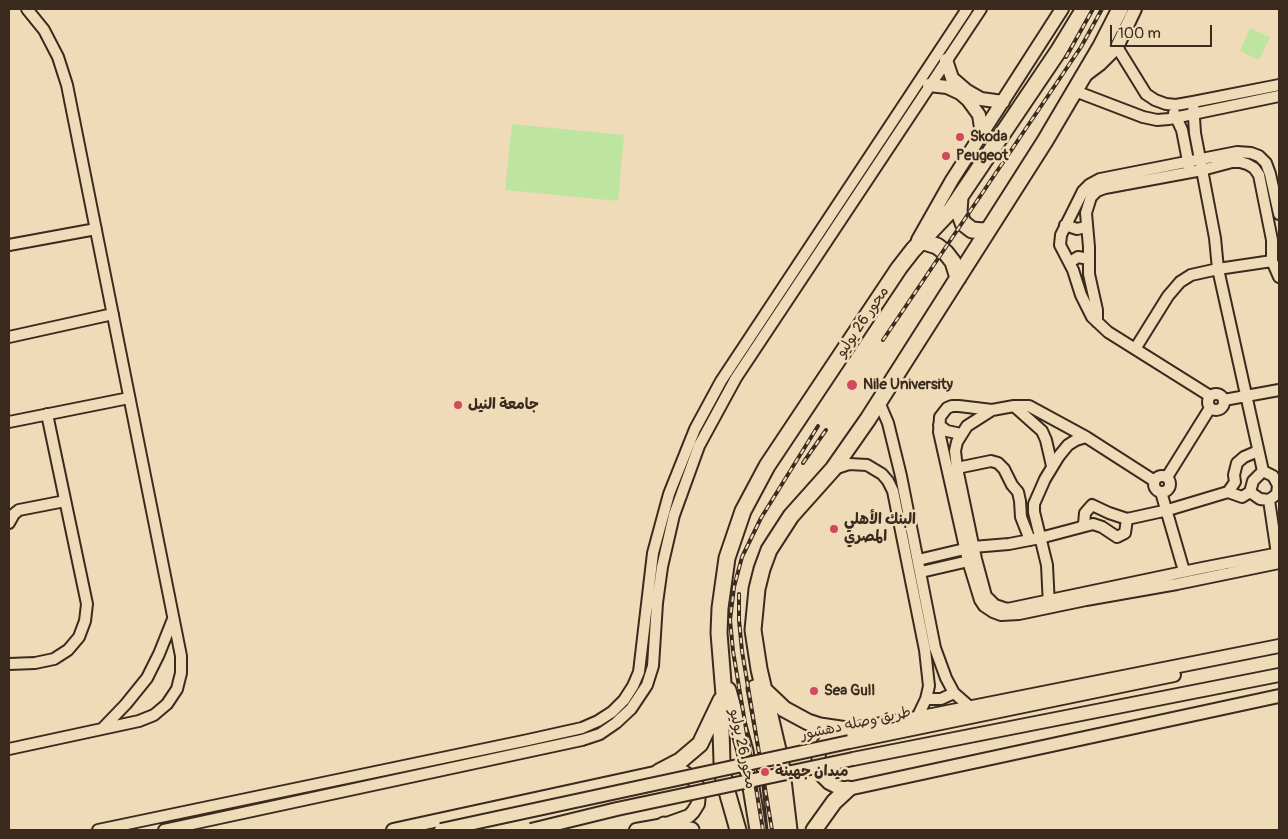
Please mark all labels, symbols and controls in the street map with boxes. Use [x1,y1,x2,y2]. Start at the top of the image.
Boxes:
scale bar [1113,15,1216,47]
text: 100 m [1118,24,1161,43]
place label: Skoda [970,128,1007,146]
marker: Skoda [954,131,966,143]
place label: Peugeot [956,147,1008,165]
marker: Peugeot [940,150,952,162]
street label: محور 26 يوليو [833,283,893,361]
place label: Nile University [863,376,953,394]
marker: Nile University [845,378,859,392]
place label: جامعة النيل [468,396,539,414]
marker: جامعة النيل [452,399,464,411]
place label: البنك الأهلي المصري [844,511,916,546]
marker: البنك الأهلي المصري [828,523,840,535]
place label: Sea Gull [824,682,875,700]
marker: Sea Gull [808,685,820,697]
street label: طريق وصله دهشور [799,704,913,744]
street label: محور 26 يوليو [725,707,759,791]
place label: ميدان جهينة [775,763,848,781]
marker: ميدان جهينة [759,766,771,778]

